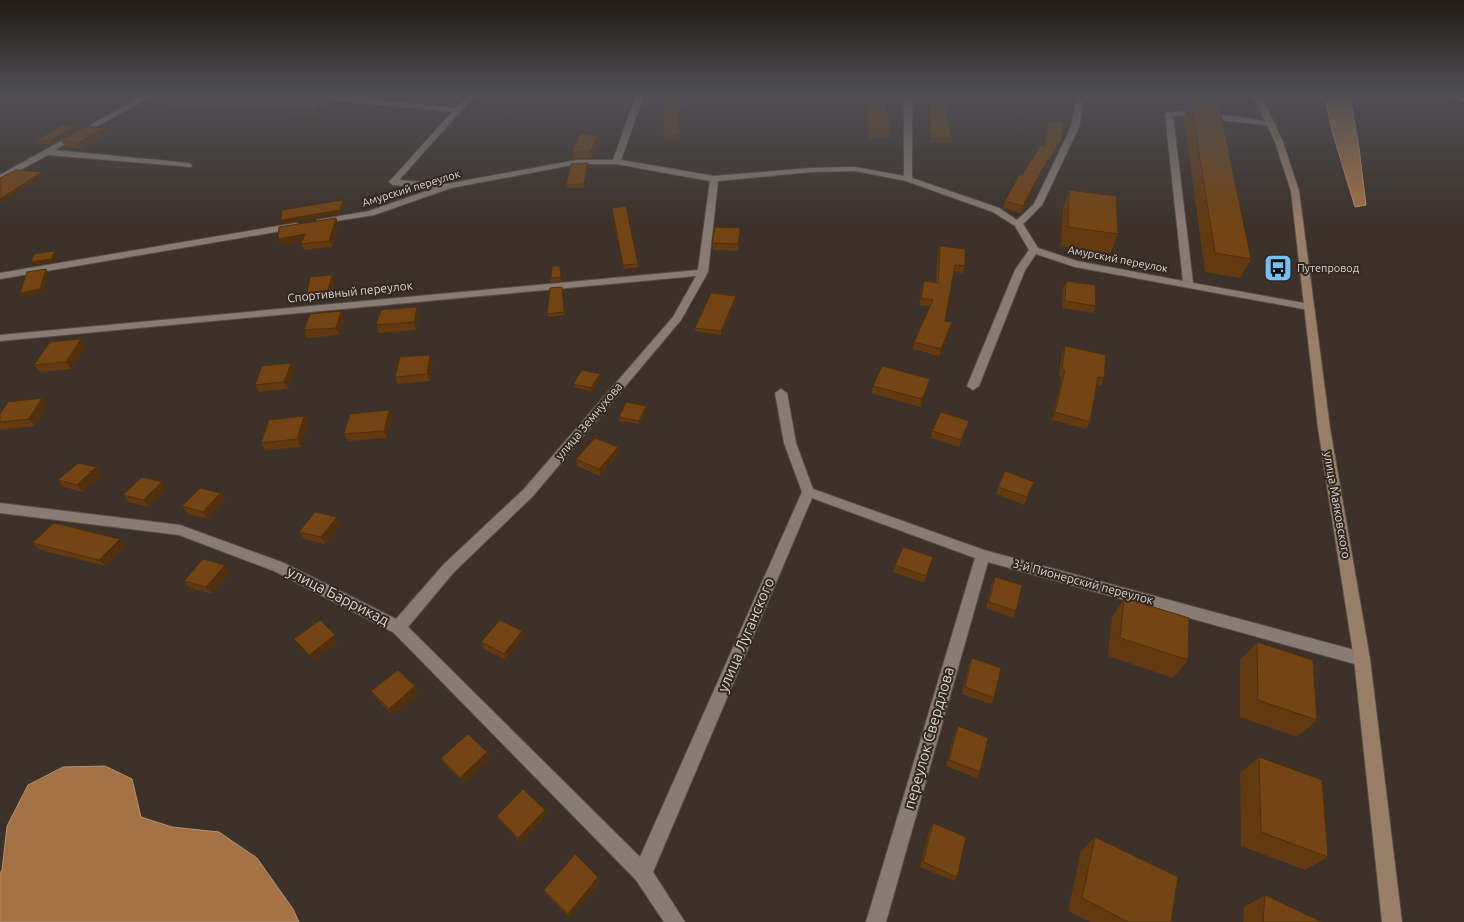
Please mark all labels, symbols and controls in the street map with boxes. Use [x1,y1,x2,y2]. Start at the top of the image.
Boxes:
street label: Амурский переулок [361,167,462,209]
street label: Амурский переулок [1067,243,1169,275]
bus stop icon: Путепровод [1263,253,1293,283]
place label: Путепровод [1297,262,1360,274]
street label: Спортивный переулок [287,278,413,305]
street label: улица Земнухова [553,380,625,462]
street label: улица Маяковского [1322,450,1353,560]
street label: 3-й Пионерский переулок [1011,556,1155,607]
street label: улица Баррикад [284,563,392,629]
street label: улица Луганского [714,575,777,695]
street label: переулок Свердлова [900,665,957,811]

